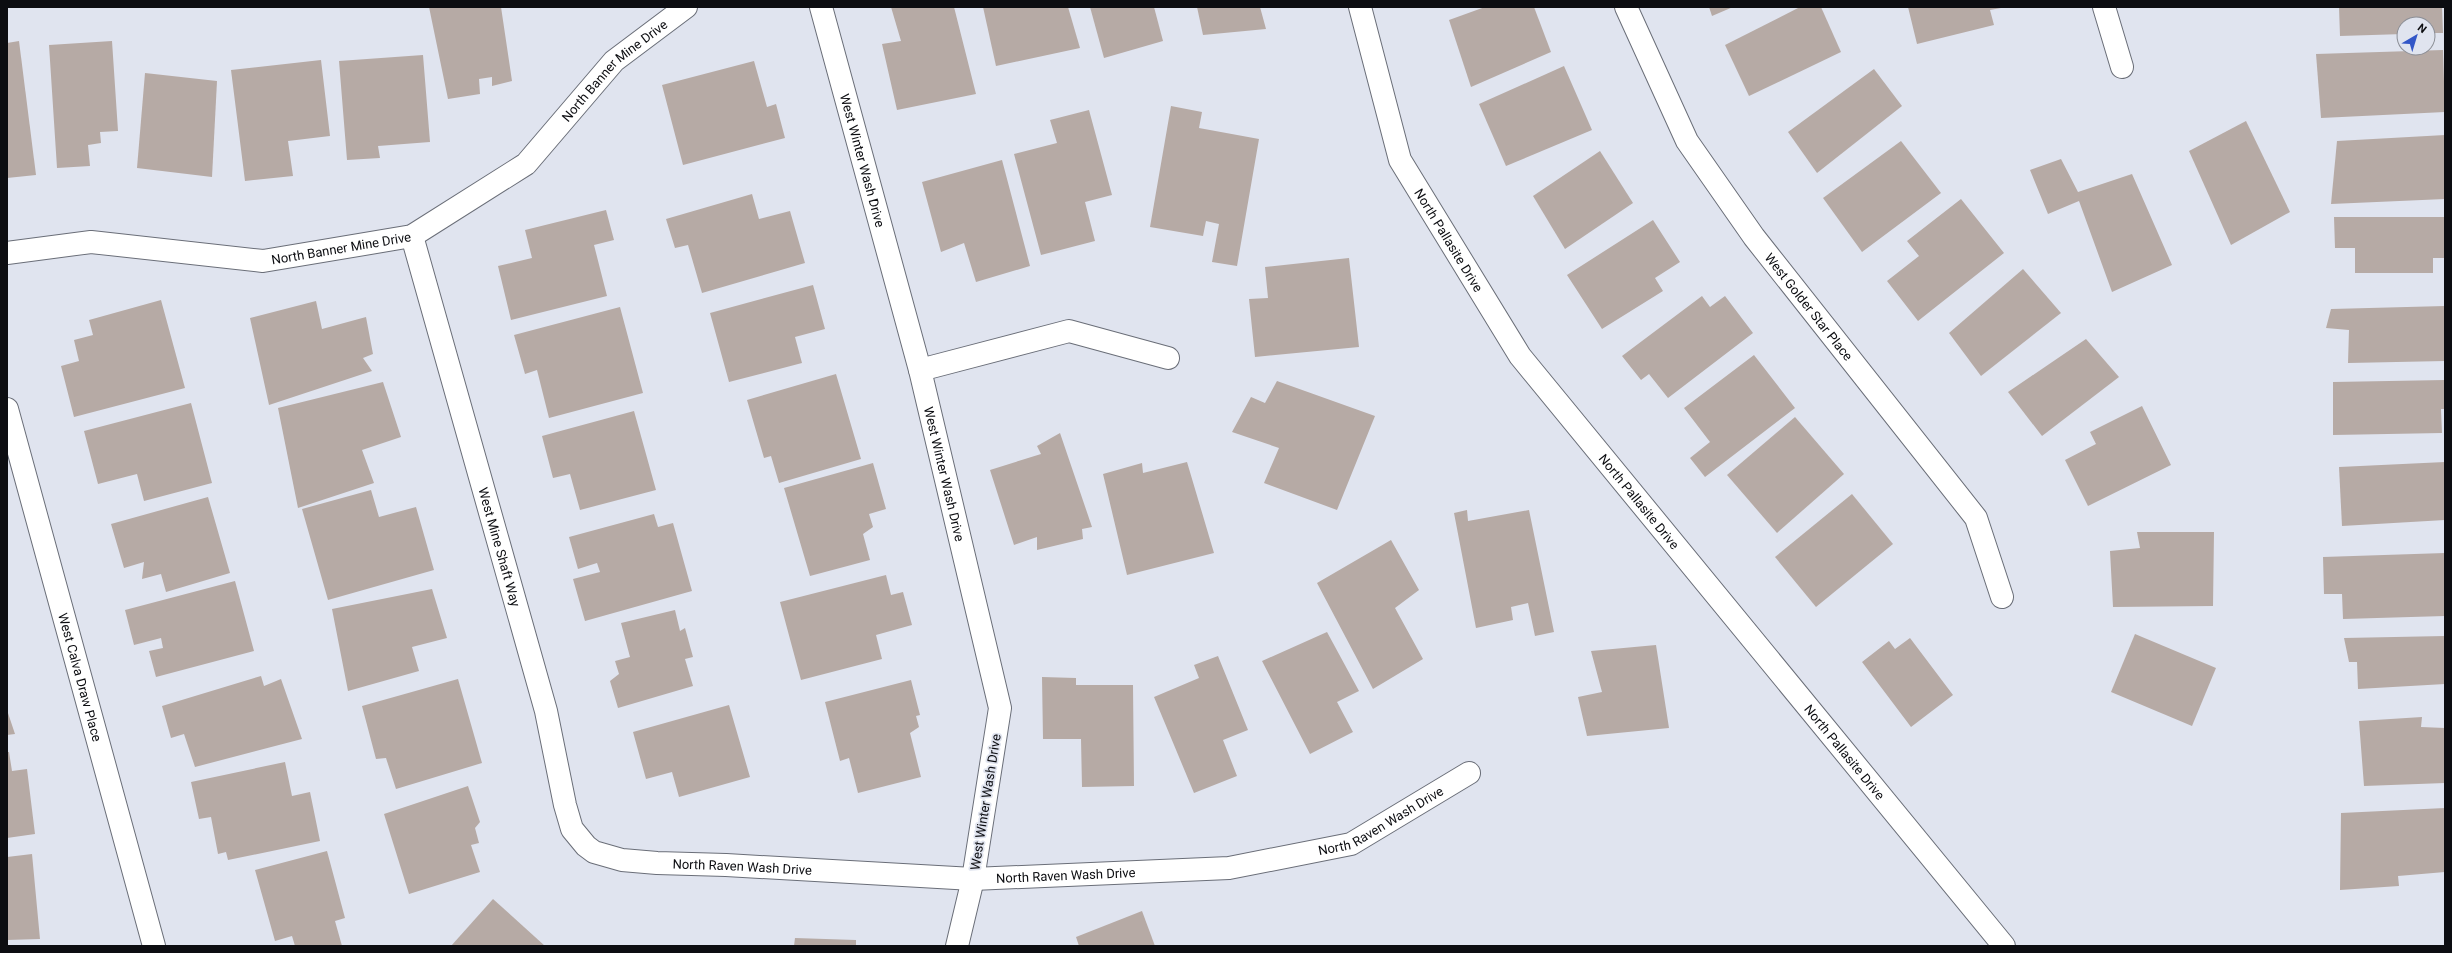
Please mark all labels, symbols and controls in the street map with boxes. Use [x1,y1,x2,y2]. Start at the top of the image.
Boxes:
north arrow [2396,16,2436,56]
street label: North Banner Mine Drive [559,17,670,125]
text: N [2415,21,2429,36]
street label: West Winter Wash Drive [837,92,888,229]
street label: North Pallasite Drive [1411,186,1486,295]
street label: North Banner Mine Drive [270,229,412,267]
street label: West Golder Star Place [1762,250,1856,364]
street label: West Winter Wash Drive [921,405,967,543]
street label: North Pallasite Drive [1596,451,1682,552]
street label: West Mine Shaft Way [475,486,523,608]
street label: West Calva Draw Place [55,611,105,743]
street label: North Pallasite Drive [1801,702,1888,803]
street label: West Winter Wash Drive [967,733,1004,871]
street label: North Raven Wash Drive [1317,783,1446,858]
street label: North Raven Wash Drive [672,856,812,878]
street label: North Raven Wash Drive [996,865,1136,886]

